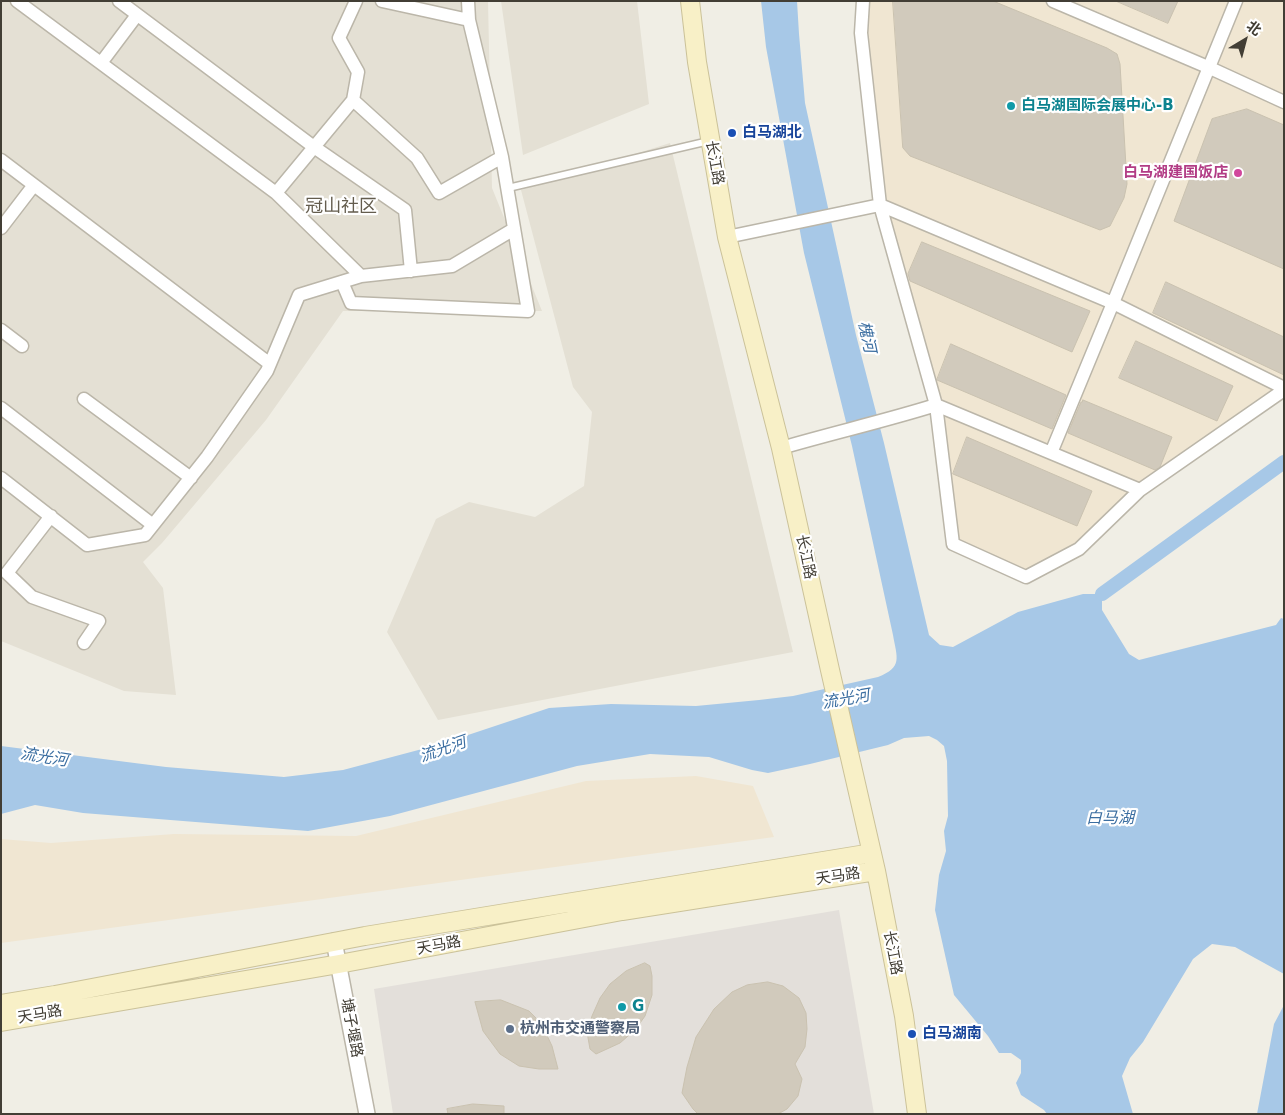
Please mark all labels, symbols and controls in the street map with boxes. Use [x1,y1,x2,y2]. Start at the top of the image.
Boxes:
north arrow [1220,15,1270,65]
text: 北 [1244,17,1264,39]
place label: 白马湖国际会展中心-B [1021,97,1174,115]
marker: 白马湖国际会展中心-B [1005,100,1017,112]
place label: 白马湖北 [742,124,802,142]
marker: 白马湖北 [726,127,738,139]
street label: 长江路 [701,139,727,187]
place label: 白马湖建国饭店 [1123,164,1228,182]
marker: 白马湖建国饭店 [1232,167,1244,179]
district label: 冠山社区 [305,196,377,218]
water label: 槐河 [853,319,879,355]
street label: 长江路 [792,533,818,581]
water label: 流光河 [821,686,871,714]
water label: 流光河 [417,733,469,767]
water label: 流光河 [19,745,69,771]
water label: 白马湖 [1086,809,1134,829]
street label: 天马路 [814,865,862,889]
street label: 长江路 [879,929,905,977]
street label: 天马路 [415,933,463,959]
street label: 塘子堰路 [336,997,366,1059]
place label: G [632,998,644,1016]
marker: G [616,1001,628,1013]
street label: 天马路 [16,1002,64,1028]
place label: 杭州市交通警察局 [520,1020,640,1038]
marker: 杭州市交通警察局 [504,1023,516,1035]
place label: 白马湖南 [922,1025,982,1043]
marker: 白马湖南 [906,1028,918,1040]

